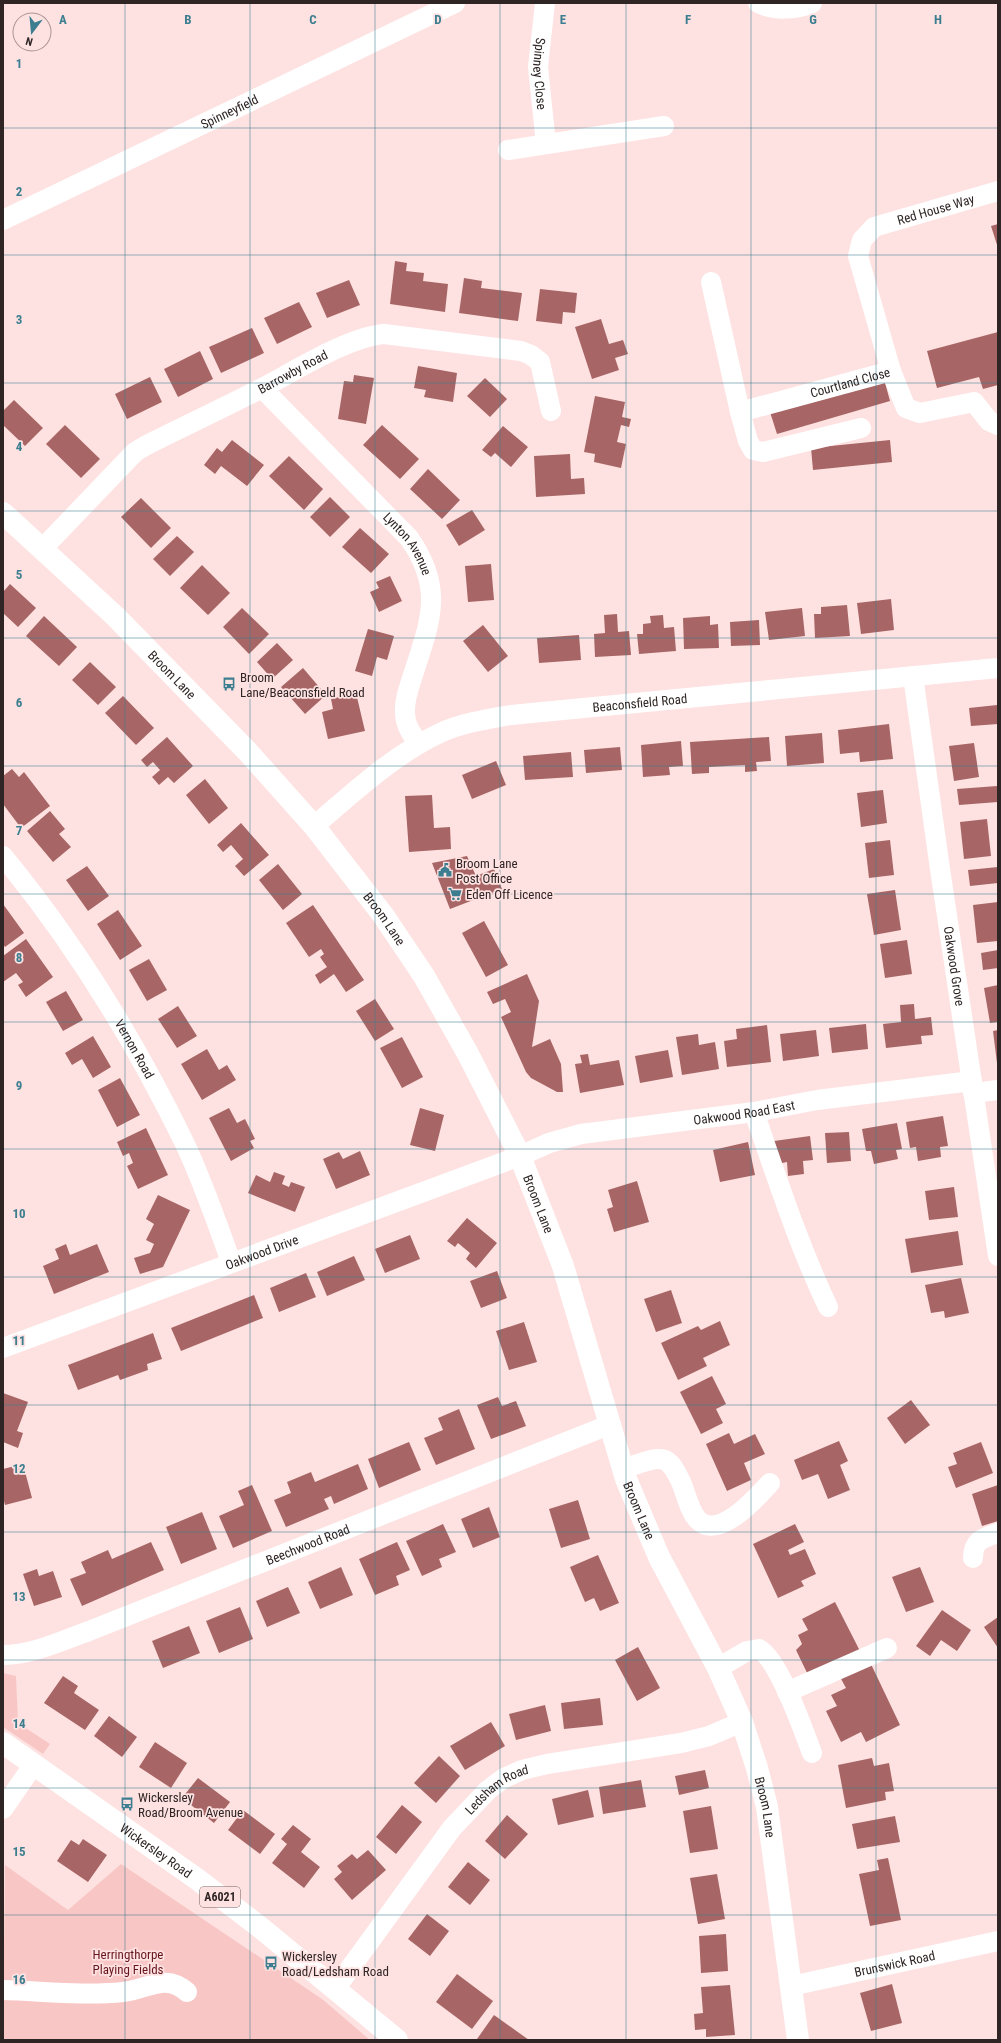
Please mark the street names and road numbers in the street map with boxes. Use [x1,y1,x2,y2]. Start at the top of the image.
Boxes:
street label: Spinney Close [530,37,550,110]
street label: Spinneyfield [198,91,261,132]
street label: Red House Way [895,191,977,227]
street label: Barrowby Road [255,347,330,396]
street label: Courtland Close [808,364,892,400]
street label: Lynton Avenue [381,509,435,577]
street label: Broom Lane [145,647,199,702]
street label: Beaconsfield Road [592,691,688,715]
street label: Broom Lane [361,889,409,948]
street label: Oakwood Grove [941,925,968,1007]
street label: Vernon Road [112,1017,157,1081]
street label: Oakwood Road East [692,1097,796,1127]
street label: Broom Lane [520,1172,557,1235]
street label: Oakwood Drive [223,1232,300,1272]
street label: Broom Lane [620,1479,658,1542]
street label: Beechwood Road [264,1521,352,1568]
street label: Ledsham Road [462,1761,530,1817]
street label: Broom Lane [752,1775,778,1838]
street label: Wickersley Road [117,1820,195,1881]
road number: A6021 [200,1887,240,1907]
street label: Brunswick Road [853,1947,936,1980]

